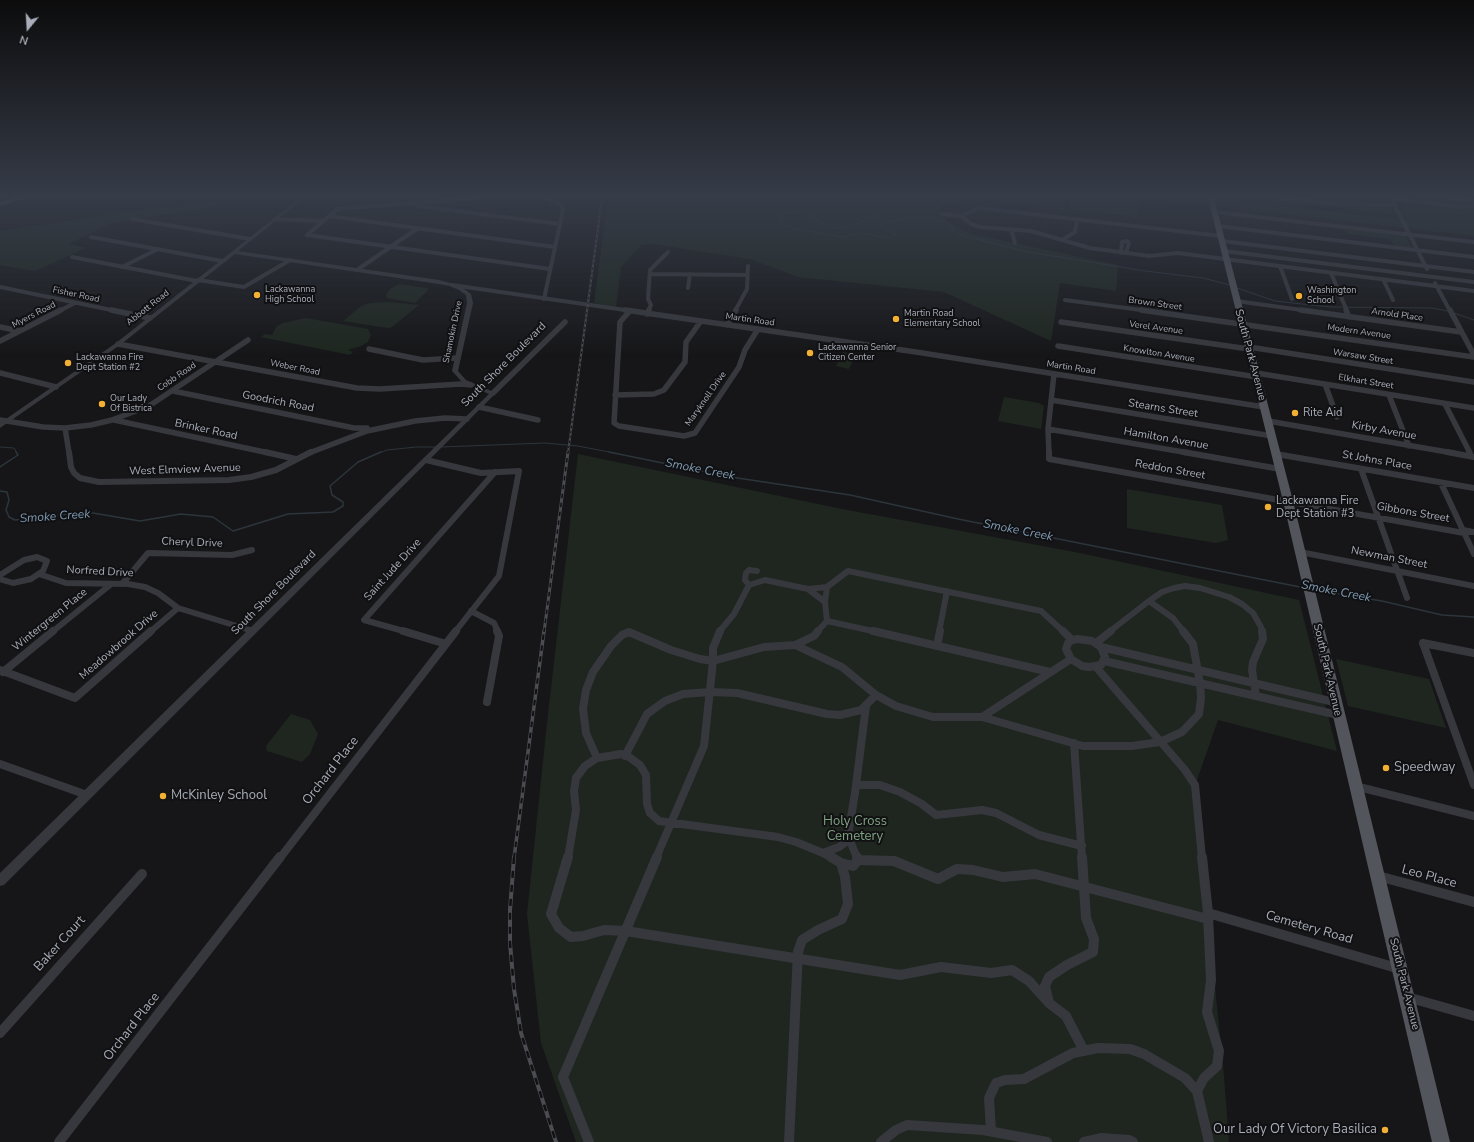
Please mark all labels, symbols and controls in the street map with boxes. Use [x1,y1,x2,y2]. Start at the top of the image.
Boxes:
north arrow [8,8,48,48]
text: N [18,31,30,48]
street label: Fisher Road [52,285,100,305]
place label: Lackawanna High School [265,285,315,306]
place label: Washington School [1307,286,1356,307]
street label: Abbott Road [124,288,172,328]
marker: Lackawanna High School [252,290,262,300]
marker: Washington School [1294,291,1304,301]
street label: Brown Street [1128,295,1182,313]
street label: Myers Road [10,299,58,331]
street label: Shamokin Drive [441,300,465,364]
street label: Arnold Place [1370,306,1424,324]
street label: South Park Avenue [1231,308,1269,402]
place label: Martin Road Elementary School [904,309,980,330]
street label: Martin Road [725,311,775,329]
marker: Martin Road Elementary School [891,314,901,324]
street label: Verel Avenue [1129,319,1183,337]
street label: South Shore Boulevard [459,320,549,410]
street label: Modern Avenue [1327,322,1391,342]
place label: Lackawanna Senior Citizen Center [818,343,896,364]
street label: Knowlton Avenue [1123,343,1195,365]
street label: Warsaw Street [1332,347,1394,367]
marker: Lackawanna Senior Citizen Center [805,348,815,358]
place label: Lackawanna Fire Dept Station #2 [76,353,144,374]
marker: Lackawanna Fire Dept Station #2 [63,358,73,368]
street label: Weber Road [269,358,321,378]
street label: Martin Road [1046,359,1096,377]
street label: Cobb Road [156,360,198,394]
street label: Maryknoll Drive [683,370,729,428]
street label: Elkhart Street [1338,372,1394,392]
street label: Goodrich Road [241,389,315,415]
place label: Our Lady Of Bistrica [110,394,152,415]
street label: Stearns Street [1127,397,1199,421]
marker: Our Lady Of Bistrica [97,399,107,409]
place label: Rite Aid [1303,406,1342,420]
marker: Rite Aid [1290,408,1300,418]
street label: Brinker Road [173,417,239,443]
street label: Kirby Avenue [1351,419,1417,443]
street label: Hamilton Avenue [1123,425,1209,453]
street label: St Johns Place [1341,448,1413,474]
water label: Smoke Creek [664,456,736,484]
street label: Reddon Street [1134,457,1206,483]
street label: West Elmview Avenue [129,461,241,479]
place label: Lackawanna Fire Dept Station #3 [1276,494,1359,520]
street label: Gibbons Street [1375,500,1451,526]
marker: Lackawanna Fire Dept Station #3 [1263,502,1273,512]
water label: Smoke Creek [19,507,91,527]
water label: Smoke Creek [982,517,1054,545]
street label: Cheryl Drive [161,535,223,551]
street label: Saint Jude Drive [362,536,424,604]
street label: Newman Street [1350,544,1428,572]
street label: South Shore Boulevard [229,548,319,638]
street label: Norfred Drive [66,564,134,580]
water label: Smoke Creek [1300,578,1372,606]
street label: Wintergreen Place [10,586,90,654]
street label: Meadowbrook Drive [77,607,161,683]
street label: South Park Avenue [1310,623,1344,717]
street label: Orchard Place [300,734,362,808]
place label: Speedway [1394,760,1455,776]
marker: Speedway [1381,763,1391,773]
place label: McKinley School [171,788,267,804]
marker: McKinley School [158,791,168,801]
park label: Holy Cross Cemetery [823,814,887,845]
street label: Leo Place [1400,862,1458,892]
street label: Cemetery Road [1264,908,1354,948]
street label: Baker Court [31,913,89,975]
street label: South Park Avenue [1386,937,1422,1031]
street label: Orchard Place [101,990,163,1064]
place label: Our Lady Of Victory Basilica [1213,1122,1377,1138]
marker: Our Lady Of Victory Basilica [1380,1125,1390,1135]

